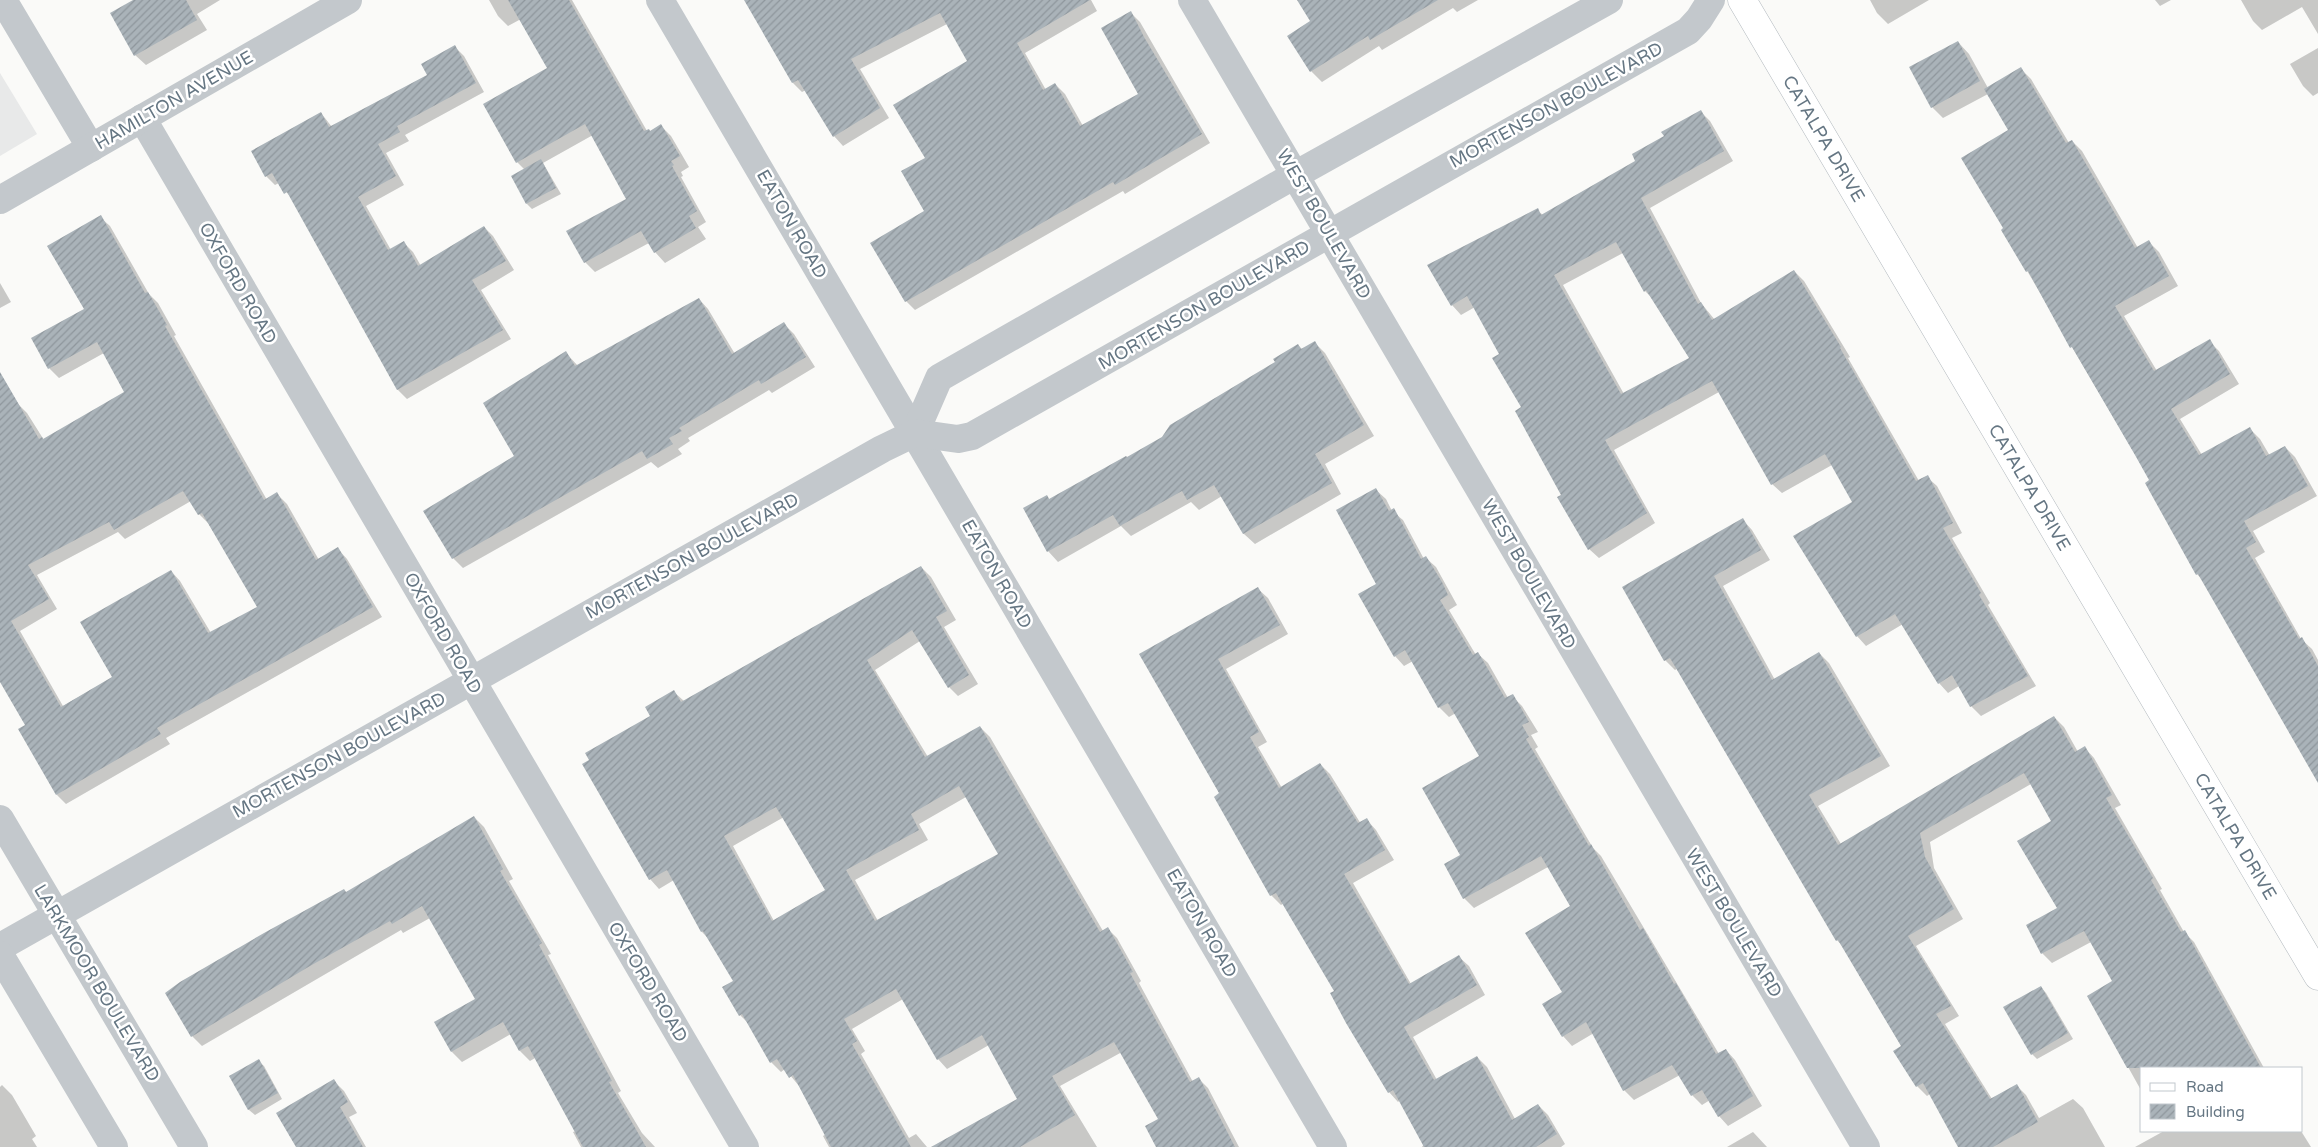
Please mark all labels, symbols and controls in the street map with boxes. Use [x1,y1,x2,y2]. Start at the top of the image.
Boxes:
street label: MORTENSON BOULEVARD [1445,37,1667,173]
street label: HAMILTON AVENUE [91,46,257,154]
street label: CATALPA DRIVE [1778,71,1870,206]
street label: WEST BOULEVARD [1272,145,1376,303]
street label: EATON ROAD [752,166,832,282]
street label: OXFORD ROAD [194,218,282,348]
street label: MORTENSON BOULEVARD [1094,235,1314,375]
street label: CATALPA DRIVE [1984,420,2076,555]
street label: MORTENSON BOULEVARD [581,488,803,624]
street label: WEST BOULEVARD [1477,495,1581,653]
street label: EATON ROAD [957,516,1037,632]
street label: OXFORD ROAD [399,568,487,698]
street label: MORTENSON BOULEVARD [228,687,450,823]
street label: CATALPA DRIVE [2190,769,2281,904]
street label: WEST BOULEVARD [1681,845,1787,1001]
street label: EATON ROAD [1162,865,1242,981]
street label: LARKMOOR BOULEVARD [29,880,165,1086]
street label: OXFORD ROAD [603,918,693,1046]
legend [2140,1067,2303,1132]
text: Road [2186,1078,2224,1096]
text: Building [2186,1103,2245,1121]

